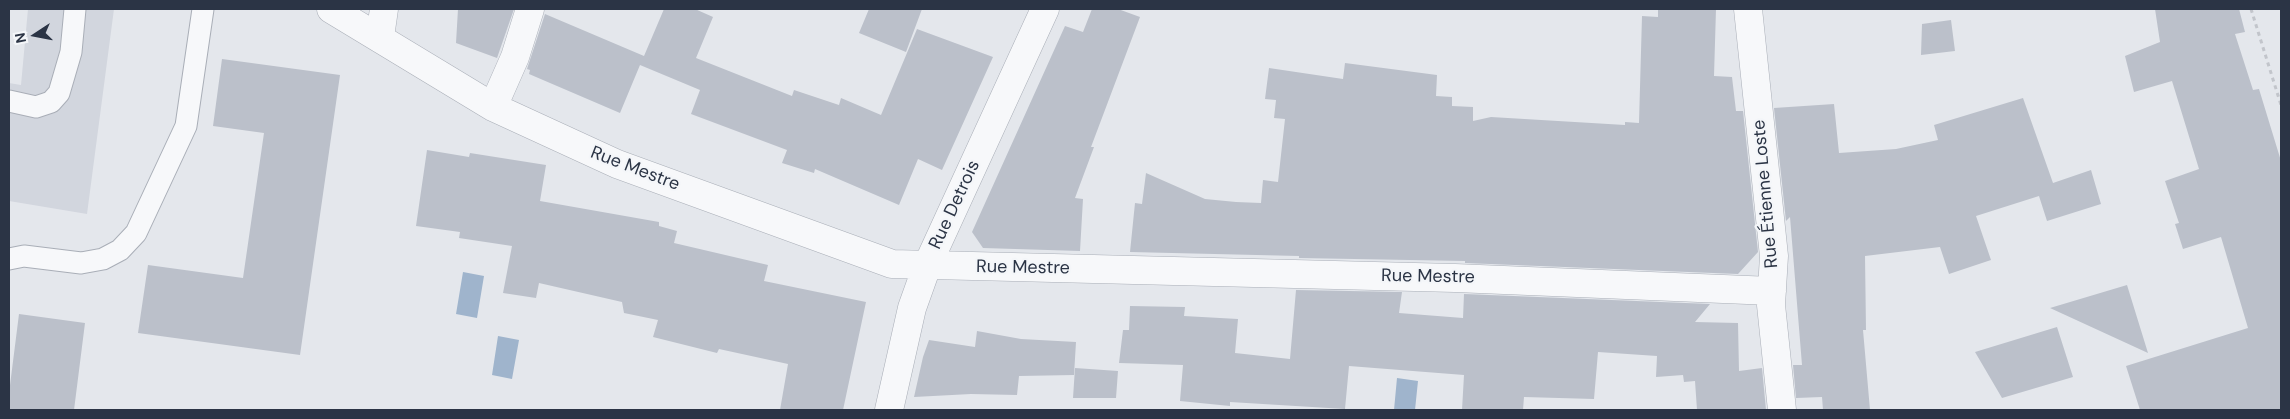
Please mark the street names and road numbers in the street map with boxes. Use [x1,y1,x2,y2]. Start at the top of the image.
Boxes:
street label: Rue Étienne Loste [1749,119,1783,269]
street label: Rue Mestre [587,142,683,196]
street label: Rue Detrois [925,157,985,253]
street label: Rue Mestre [976,256,1070,280]
street label: Rue Mestre [1381,265,1475,289]

